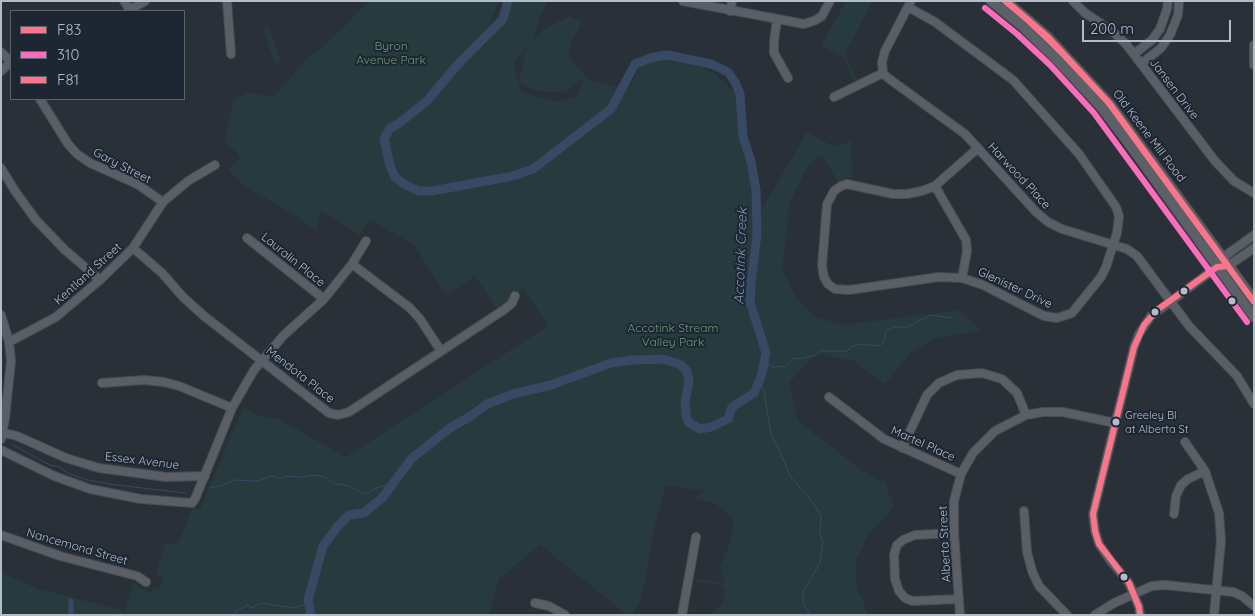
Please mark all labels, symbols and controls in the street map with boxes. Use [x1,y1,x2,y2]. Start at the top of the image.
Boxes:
legend [10,10,185,100]
scale bar [1085,10,1234,42]
text: 200 m [1090,19,1134,38]
text: F83 [57,20,81,39]
park label: Byron Avenue Park [356,39,426,67]
text: 310 [57,45,79,64]
street label: Jansen Drive [1146,56,1202,122]
text: F81 [57,70,79,89]
street label: Old Keene Mill Road [1110,87,1188,185]
street label: Harwood Place [985,140,1053,212]
street label: Gary Street [91,145,153,187]
water label: Accotink Creek [731,207,751,305]
street label: Lauralin Place [258,230,328,290]
street label: Kentland Street [51,240,125,308]
street label: Glenister Drive [975,264,1055,312]
unlabelled marker [1179,286,1189,296]
unlabelled marker [1227,296,1237,306]
unlabelled marker [1150,307,1160,317]
park label: Accotink Stream Valley Park [628,321,718,349]
street label: Mendota Place [263,344,337,406]
place label: Greeley Bl at Alberta St [1125,409,1188,435]
marker: Greeley Bl at Alberta St [1111,417,1121,427]
street label: Martel Place [889,423,957,465]
street label: Essex Avenue [104,449,180,473]
street label: Alberta Street [936,505,954,583]
street label: Nancemond Street [25,526,129,568]
unlabelled marker [1119,572,1129,582]

